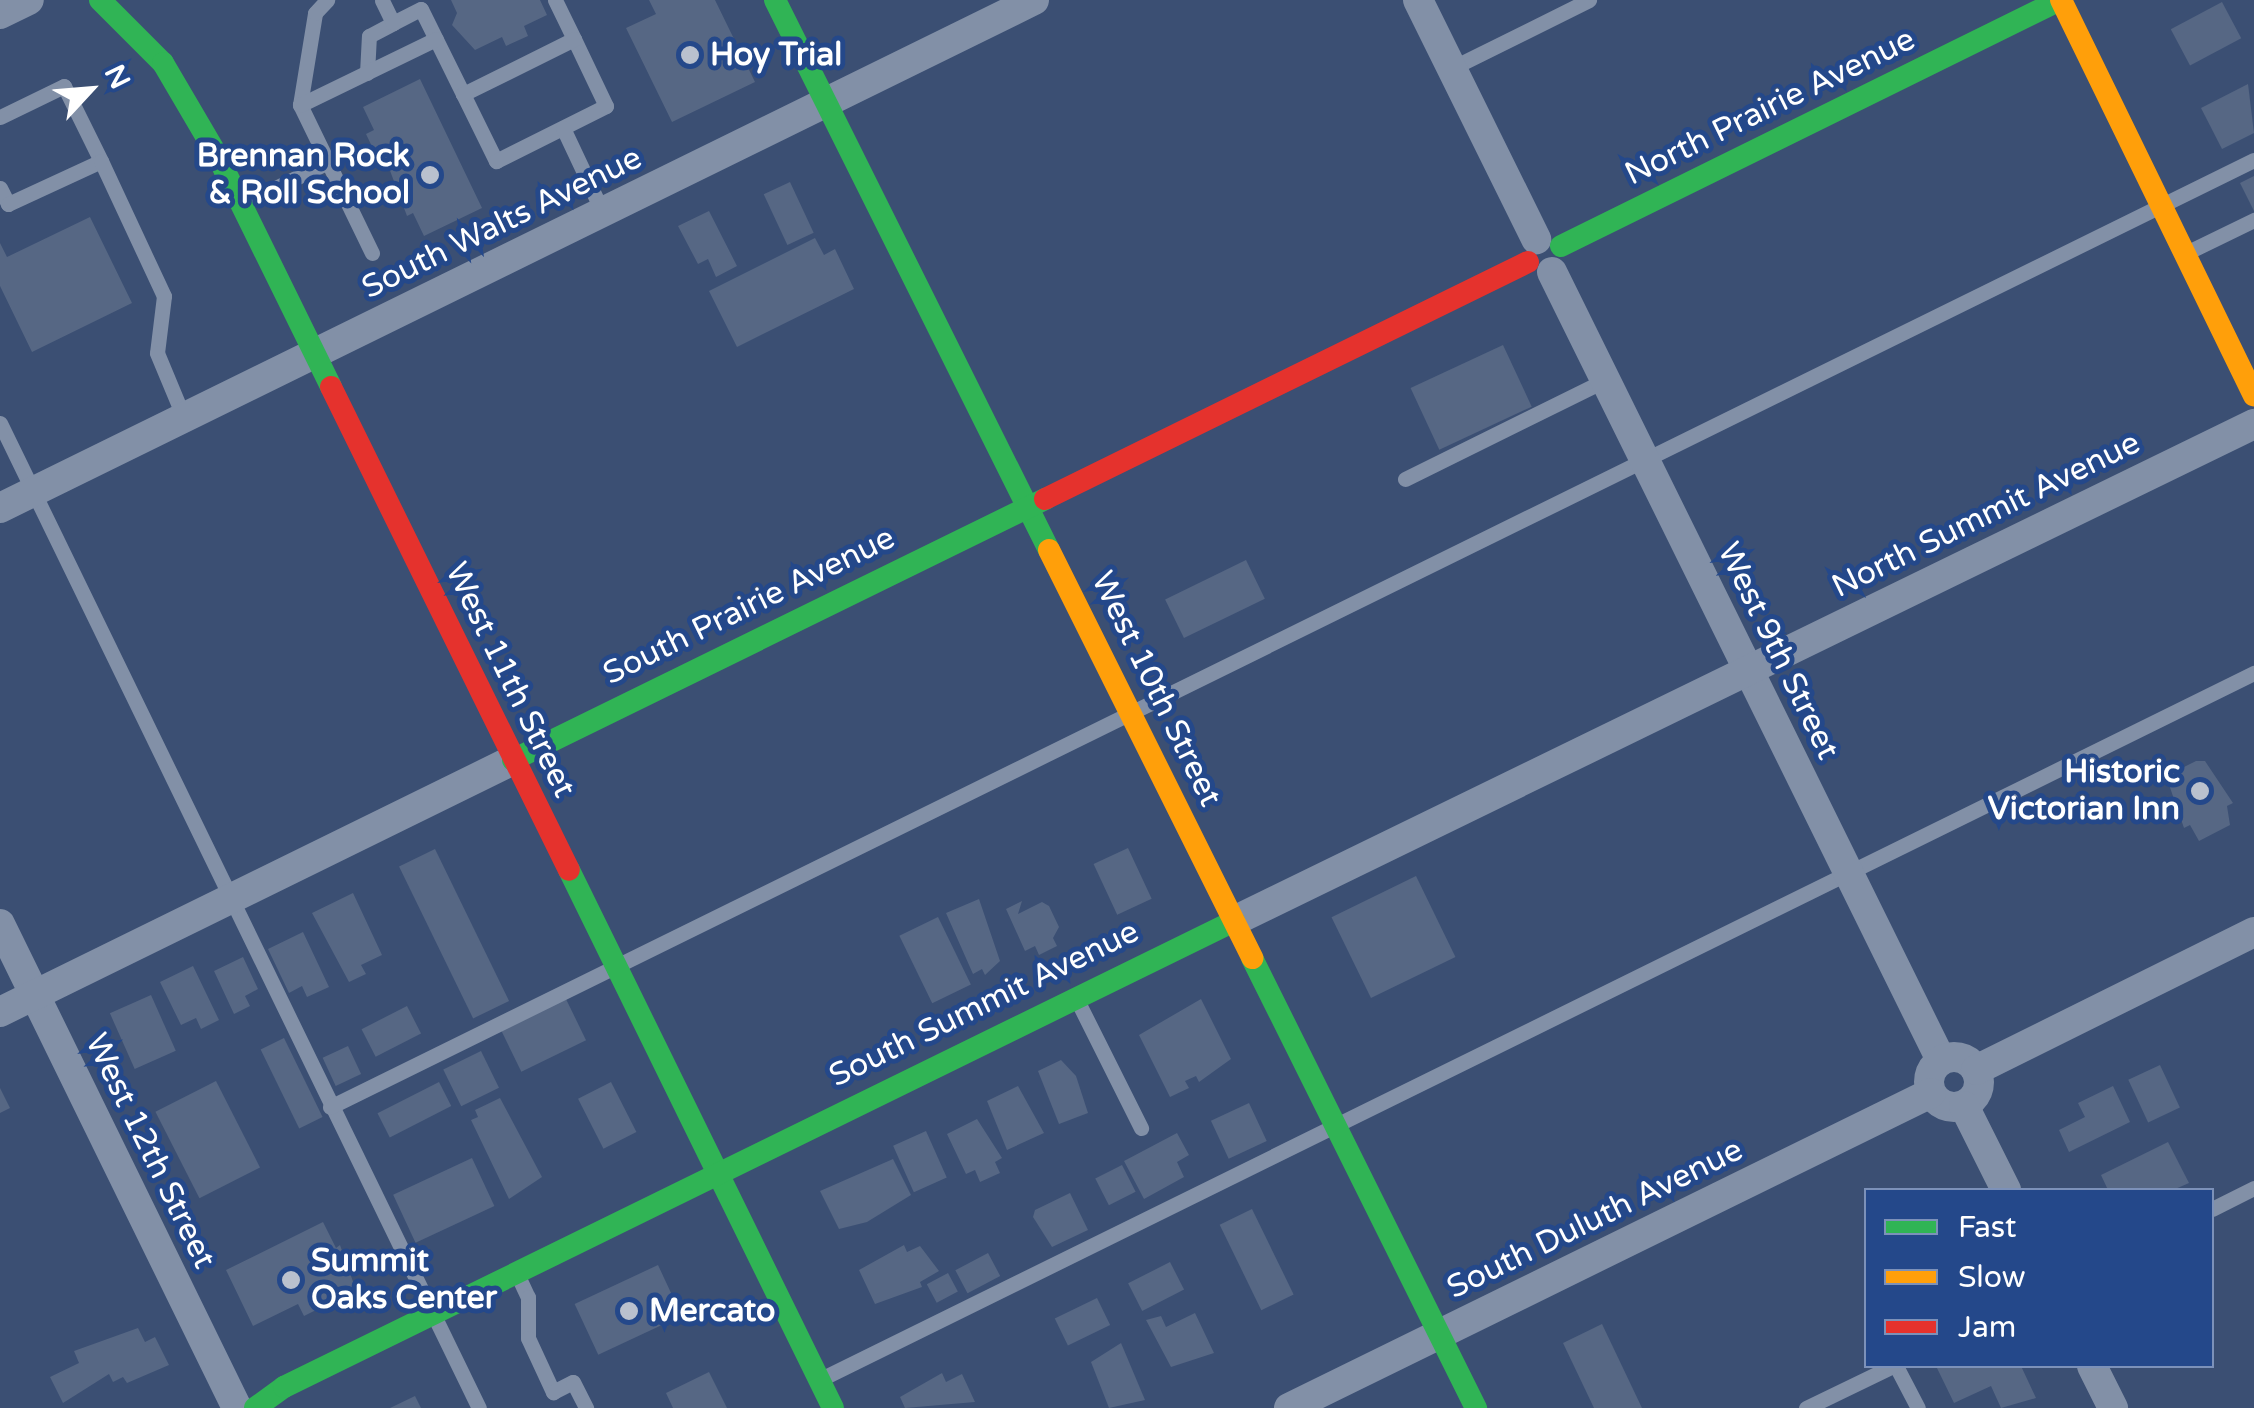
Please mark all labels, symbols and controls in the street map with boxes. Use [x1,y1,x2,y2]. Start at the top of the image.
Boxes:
street label: North Prairie Avenue [1619,20,1921,194]
place label: Hoy Trial [710,36,842,74]
north arrow [40,40,140,140]
marker: Hoy Trial [679,44,701,66]
text: N [97,59,137,94]
place label: Brennan Rock & Roll School [197,138,410,213]
street label: South Walts Avenue [356,139,648,307]
marker: Brennan Rock & Roll School [419,164,441,186]
street label: North Summit Avenue [1826,424,2146,606]
street label: South Prairie Avenue [597,519,901,693]
street label: West 9th Street [1709,536,1847,766]
street label: West 11th Street [437,556,583,804]
street label: West 10th Street [1083,565,1229,813]
place label: Historic Victorian Inn [1988,754,2180,829]
marker: Historic Victorian Inn [2189,780,2211,802]
street label: South Summit Avenue [823,912,1145,1096]
street label: West 12th Street [77,1027,223,1275]
street label: South Duluth Avenue [1441,1131,1749,1307]
legend [1864,1188,2214,1368]
text: Fast [1958,1209,2017,1246]
place label: Summit Oaks Center [311,1243,497,1318]
text: Slow [1958,1259,2026,1296]
marker: Summit Oaks Center [280,1269,302,1291]
place label: Mercato [649,1292,775,1330]
marker: Mercato [618,1300,640,1322]
text: Jam [1958,1309,2016,1346]

